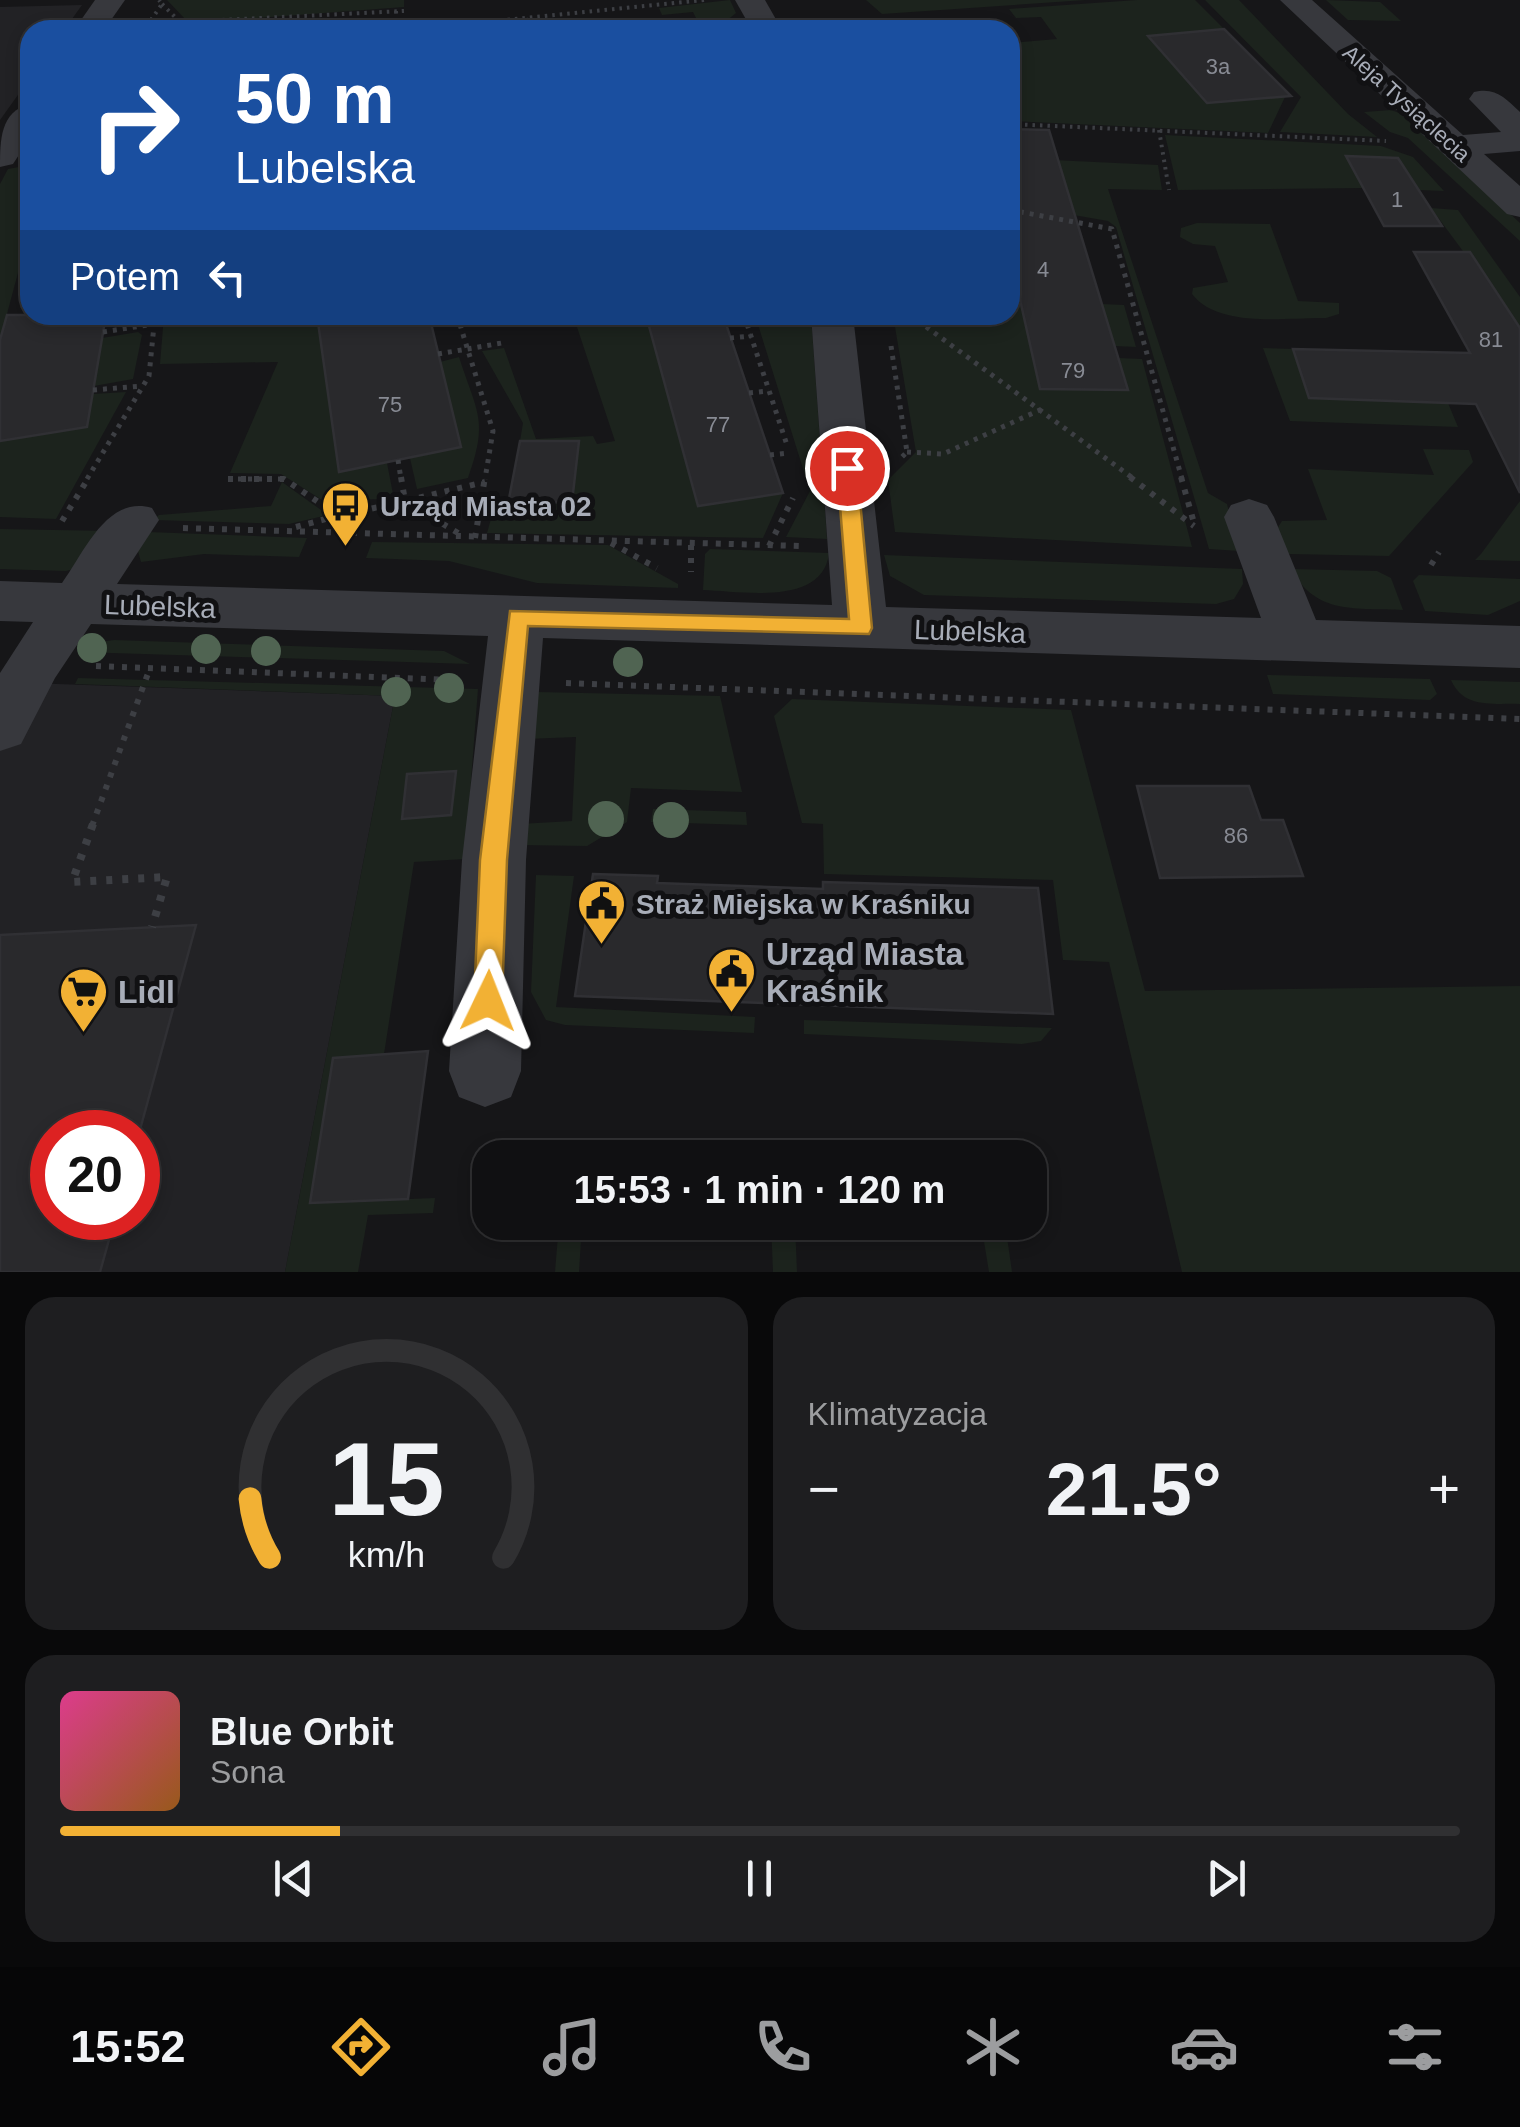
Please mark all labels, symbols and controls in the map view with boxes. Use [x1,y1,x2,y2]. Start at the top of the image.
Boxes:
street label: Aleja Tysiąclecia [1338,40,1476,167]
house number: 3a [1206,54,1231,79]
icon: right [70,60,200,190]
text: 50 m [235,60,395,138]
text: Lubelska [235,142,415,193]
house number: 1 [1391,187,1403,212]
icon: left [200,250,255,305]
text: Potem [70,256,180,298]
house number: 4 [1037,257,1049,282]
house number: 81 [1479,327,1503,352]
house number: 79 [1061,358,1085,383]
house number: 75 [378,392,402,417]
house number: 77 [706,412,730,437]
pin [805,426,890,511]
icon: arrive [820,441,875,496]
bus stop icon: Urząd Miasta 02 [319,480,371,548]
place label: Urząd Miasta 02 [380,491,592,522]
street label: Lubelska [103,589,217,624]
street label: Lubelska [913,614,1027,649]
house number: 86 [1224,823,1248,848]
public building icon: Straż Miejska w Kraśniku [575,878,627,946]
place label: Straż Miejska w Kraśniku [636,889,971,920]
place label: Urząd Miasta Kraśnik [766,936,964,1009]
public building icon: Urząd Miasta Kraśnik [705,946,757,1014]
position arrow [436,949,540,1053]
supermarket icon: Lidl [57,966,109,1034]
place label: Lidl [118,974,175,1010]
speed limit sign: 20 [30,1110,160,1240]
text: 15:53 · 1 min · 120 m [574,1169,945,1211]
text: Klimatyzacja [808,1396,987,1432]
text: 15 [328,1421,444,1537]
text: 21.5° [1046,1447,1222,1531]
text: − [808,1458,840,1520]
text: + [1428,1458,1460,1520]
text: km/h [348,1535,425,1575]
text: Blue Orbit [210,1711,394,1753]
text: Sona [210,1754,285,1790]
icon: previous [266,1851,321,1906]
icon: pause [732,1851,787,1906]
icon: next [1199,1851,1254,1906]
icon: directions [326,2012,396,2082]
icon: music [537,2012,607,2082]
icon: phone [748,2012,818,2082]
icon: climate [958,2012,1028,2082]
icon: car [1169,2012,1239,2082]
icon: filters [1380,2012,1450,2082]
text: 15:52 [70,2021,185,2072]

